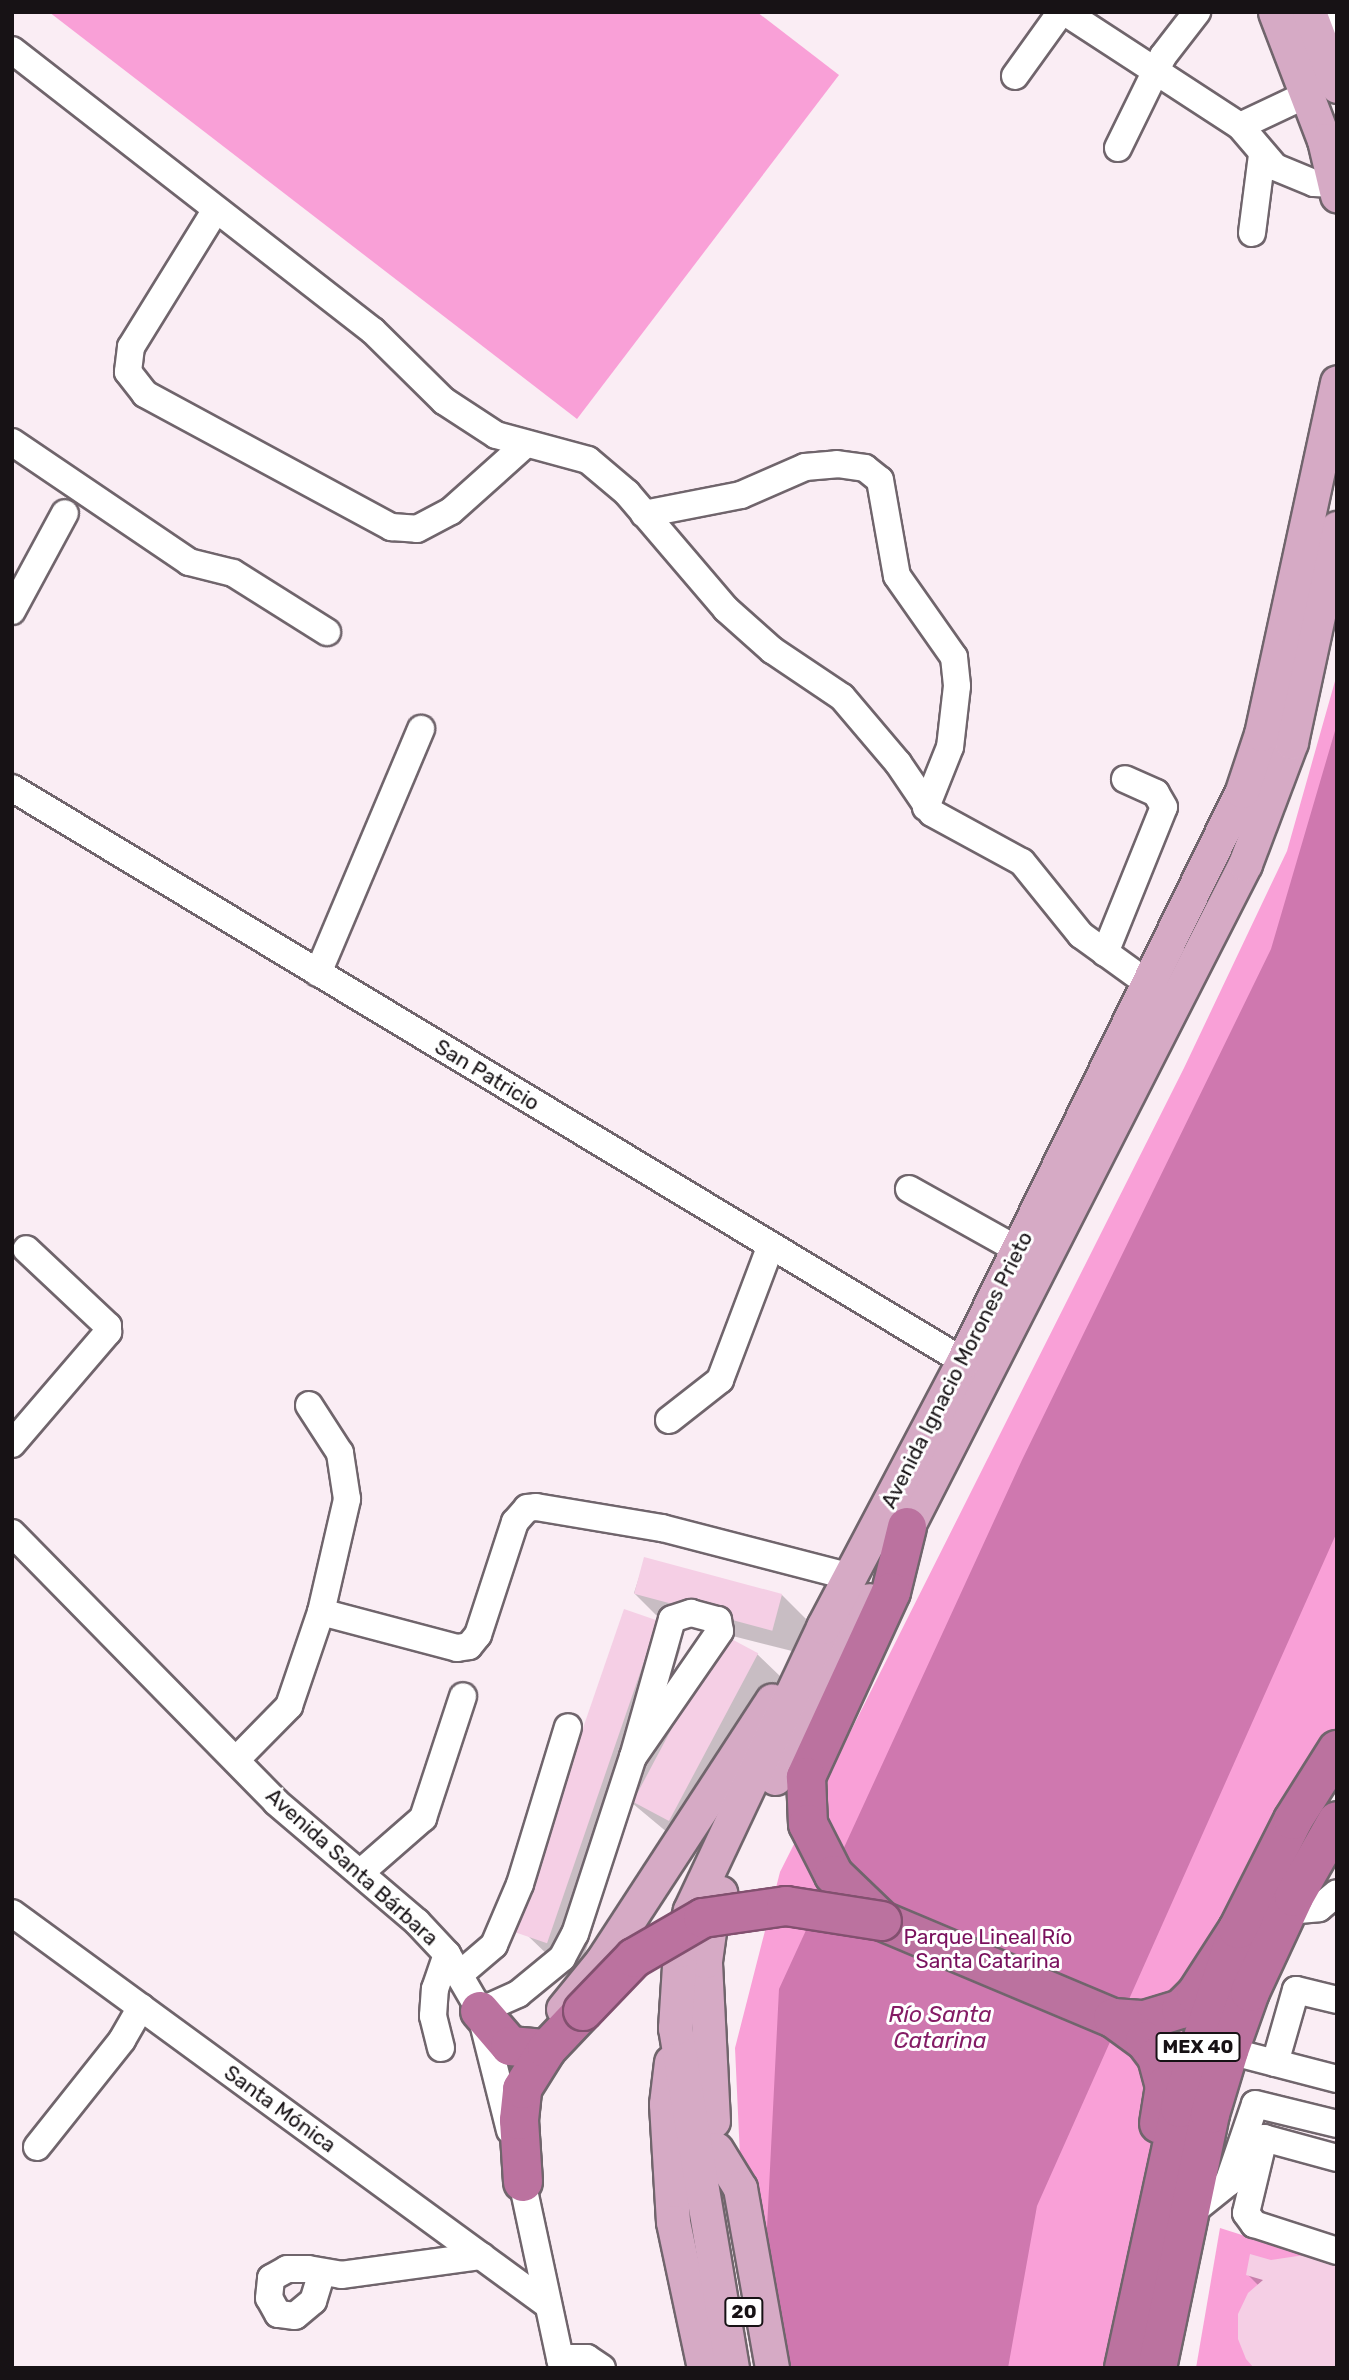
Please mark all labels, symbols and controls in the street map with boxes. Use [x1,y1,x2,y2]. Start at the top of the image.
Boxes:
street label: San Patricio [430,1034,544,1116]
street label: Avenida Ignacio Morones Prieto [876,1227,1038,1513]
street label: Avenida Santa Bárbara [261,1783,443,1951]
park label: Parque Lineal Río Santa Catarina [904,1924,1072,1974]
water label: Río Santa Catarina [888,2000,992,2054]
road number: MEX 40 [1154,2032,1242,2062]
street label: Santa Mónica [219,2060,341,2158]
road number: 20 [723,2296,765,2328]

